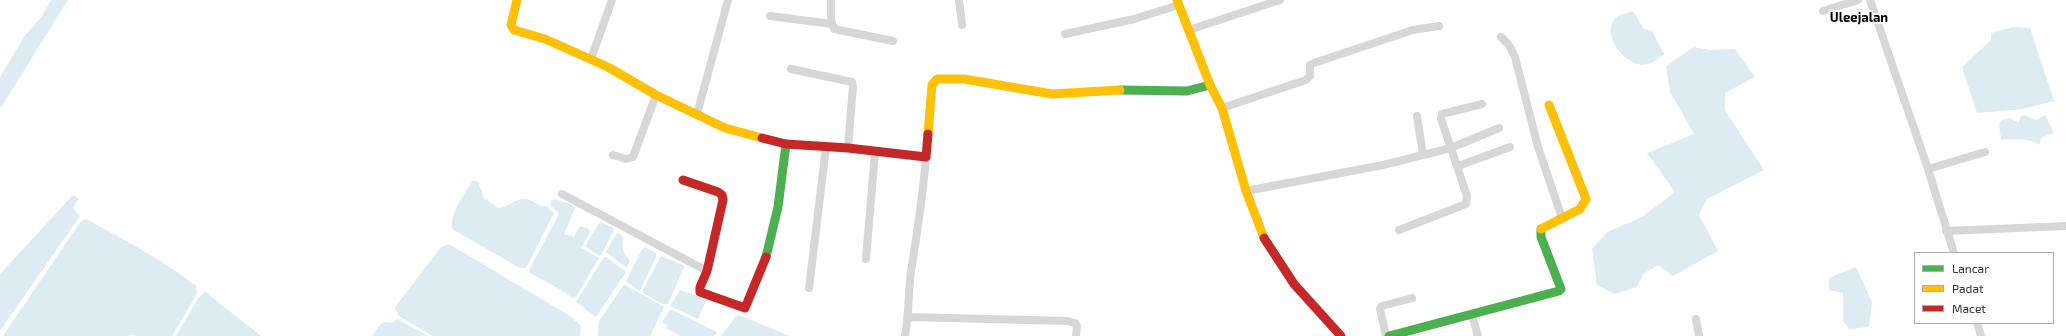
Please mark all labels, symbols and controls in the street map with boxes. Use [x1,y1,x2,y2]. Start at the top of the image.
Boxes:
district label: Uleejalan [1830,10,1888,26]
legend [1914,252,2054,324]
text: Lancar [1952,261,1989,275]
text: Padat [1952,281,1984,295]
text: Macet [1952,301,1986,315]

